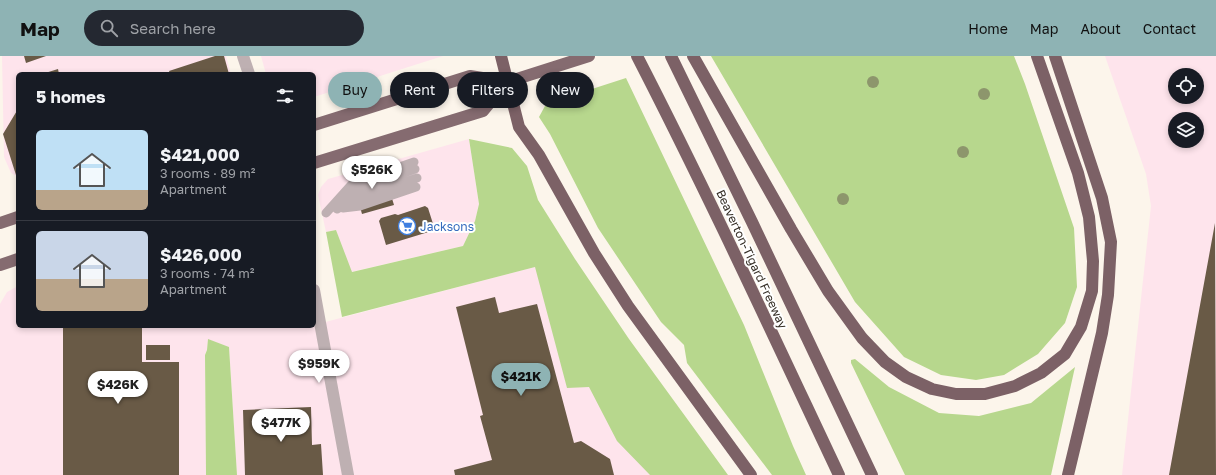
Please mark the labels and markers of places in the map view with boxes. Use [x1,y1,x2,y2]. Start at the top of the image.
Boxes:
pin: $526K [344,156,400,190]
supermarket icon: Jacksons [397,216,417,236]
place label: Jacksons [420,219,474,234]
pin: $959K [291,350,347,384]
pin: $421K [493,363,549,397]
pin: $426K [90,371,146,405]
pin: $477K [253,409,309,443]

